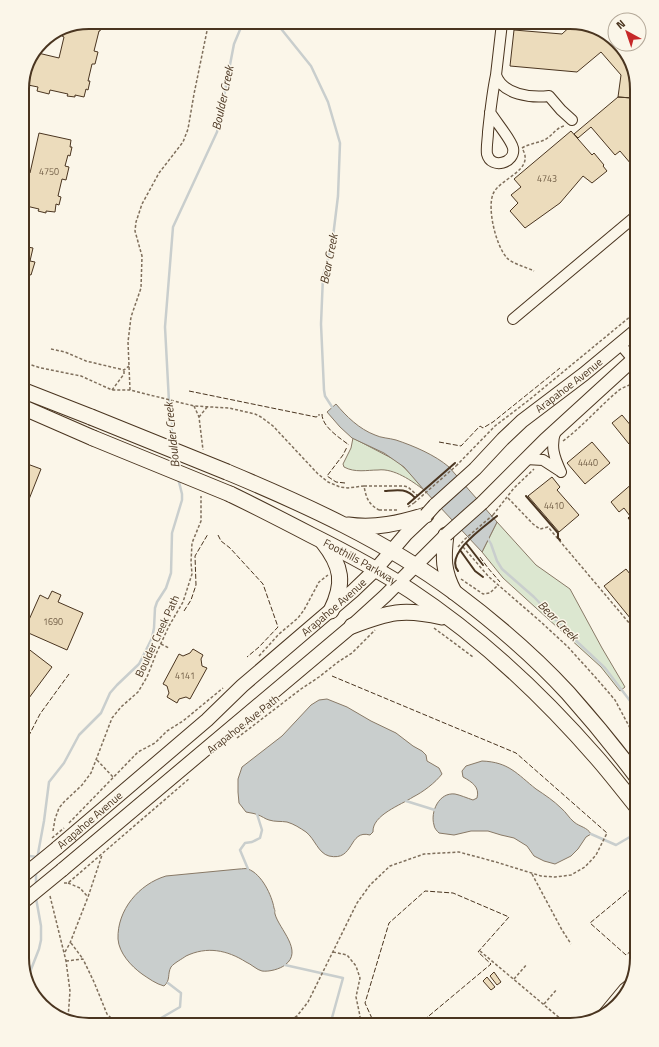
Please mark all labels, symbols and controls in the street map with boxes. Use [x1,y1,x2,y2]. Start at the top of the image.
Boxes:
north arrow [607,12,647,52]
text: N [613,16,629,33]
water label: Boulder Creek [206,62,239,132]
house number: 4750 [39,165,59,178]
house number: 4743 [537,172,557,185]
water label: Bear Creek [314,230,343,286]
street label: Arapahoe Avenue [532,354,606,416]
water label: Boulder Creek [158,400,184,469]
house number: 4440 [578,456,598,469]
house number: 4410 [544,499,564,512]
street label: Foothills Parkway [321,535,401,589]
street label: Arapahoe Avenue [298,574,370,640]
street label: Boulder Creek Path [131,592,183,680]
water label: Bear Creek [534,596,584,647]
house number: 1690 [43,615,63,628]
house number: 4141 [175,669,195,682]
street label: Arapahoe Ave Path [203,691,283,757]
street label: Arapahoe Avenue [54,787,126,853]

